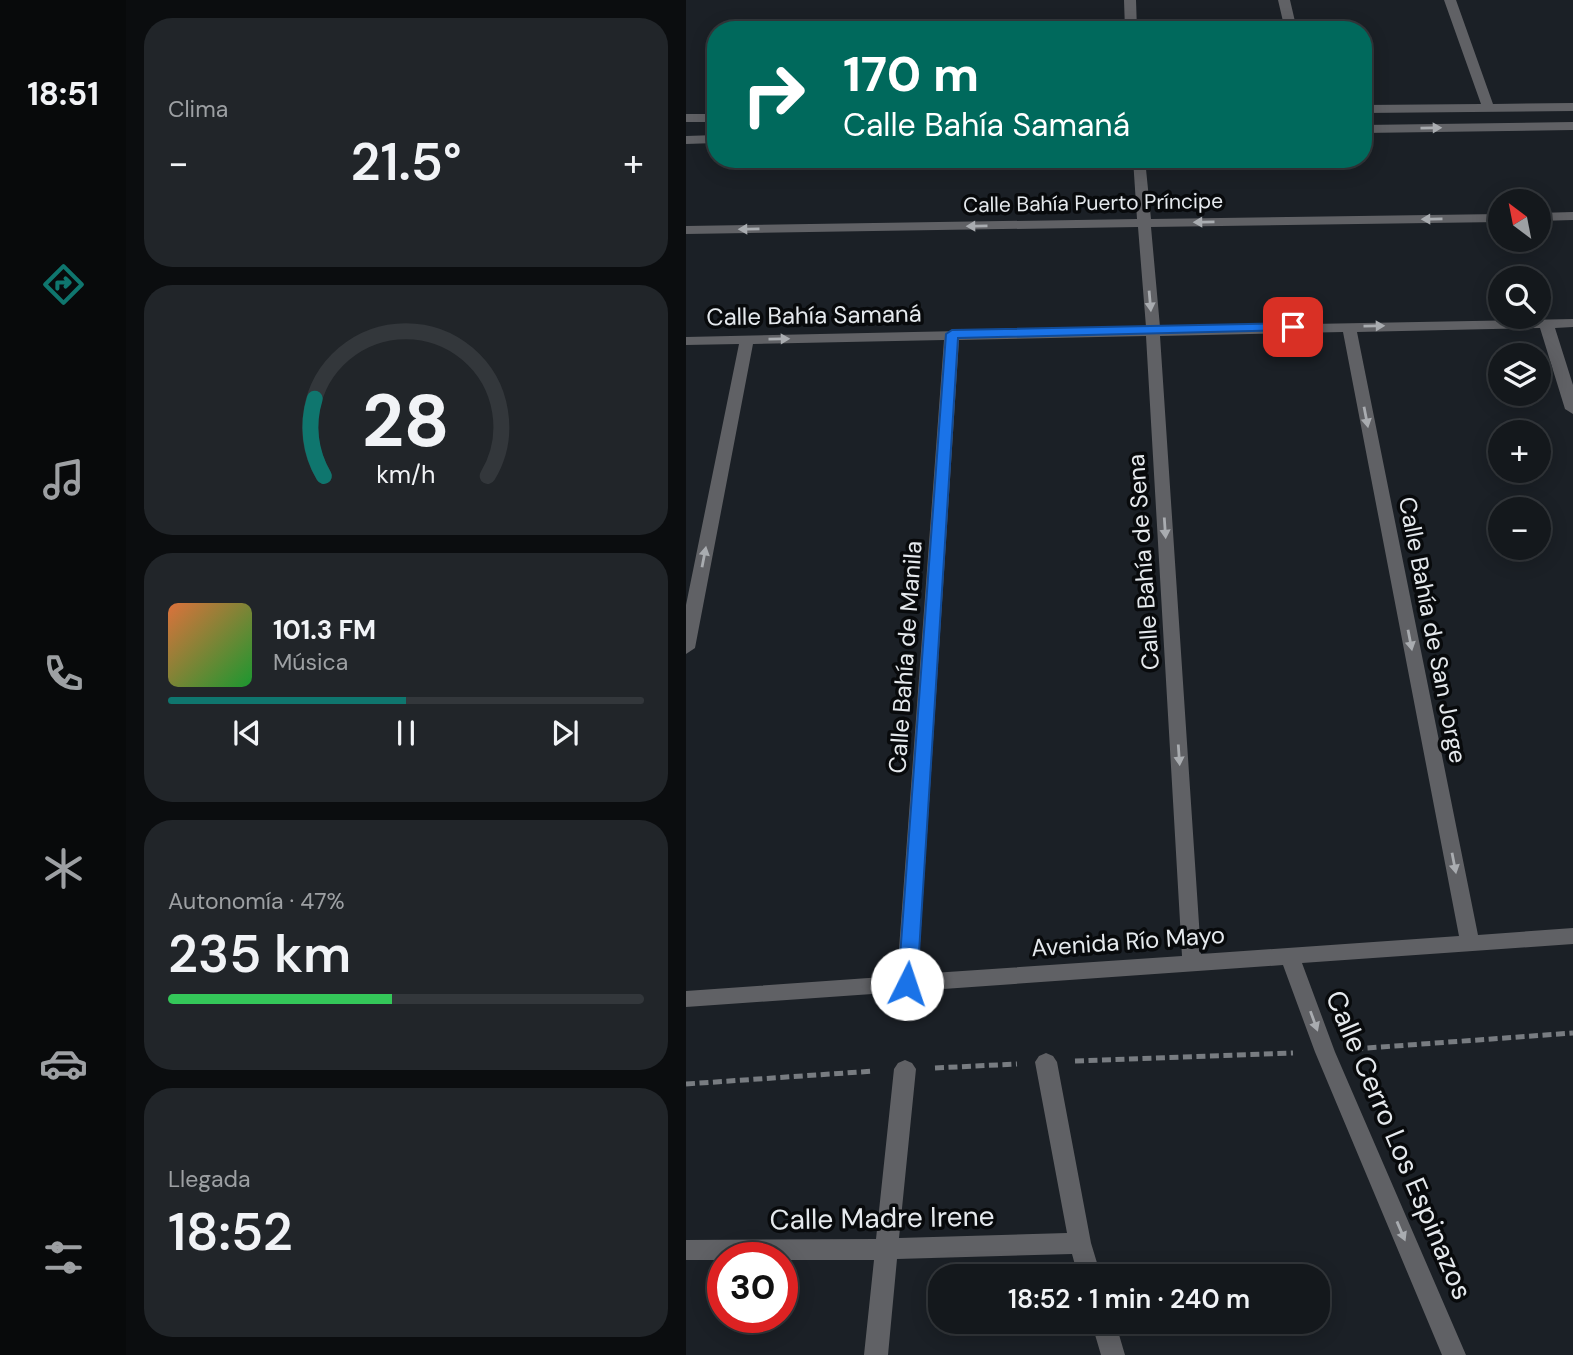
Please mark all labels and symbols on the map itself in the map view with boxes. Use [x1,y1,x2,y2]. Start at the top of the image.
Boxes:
one-way arrow [1421,122,1443,134]
street label: Calle Bahía Puerto Príncipe [963,187,1223,219]
north arrow [1488,189,1550,252]
one-way arrow [1420,213,1442,225]
one-way arrow [1193,216,1215,228]
one-way arrow [965,220,987,231]
one-way arrow [738,223,760,235]
one-way arrow [1145,290,1156,312]
pin [1263,297,1323,357]
street label: Calle Bahía Samaná [706,298,922,332]
one-way arrow [1363,320,1385,331]
one-way arrow [768,333,790,344]
one-way arrow [1361,406,1372,428]
street label: Calle Bahía de Sena [1120,453,1166,671]
street label: Calle Bahía de San Jorge [1392,494,1474,766]
one-way arrow [1160,517,1171,539]
street label: Calle Bahía de Manila [881,540,929,774]
one-way arrow [699,546,710,568]
one-way arrow [1405,629,1416,651]
one-way arrow [1174,744,1185,766]
one-way arrow [1449,852,1460,874]
street label: Avenida Río Mayo [1030,919,1226,963]
position arrow [870,947,944,1021]
street label: Calle Cerro Los Espinazos [1317,985,1481,1305]
one-way arrow [1309,1010,1320,1031]
street label: Calle Madre Irene [769,1198,995,1238]
one-way arrow [1396,1220,1407,1241]
speed limit sign: 30 [707,1242,798,1333]

